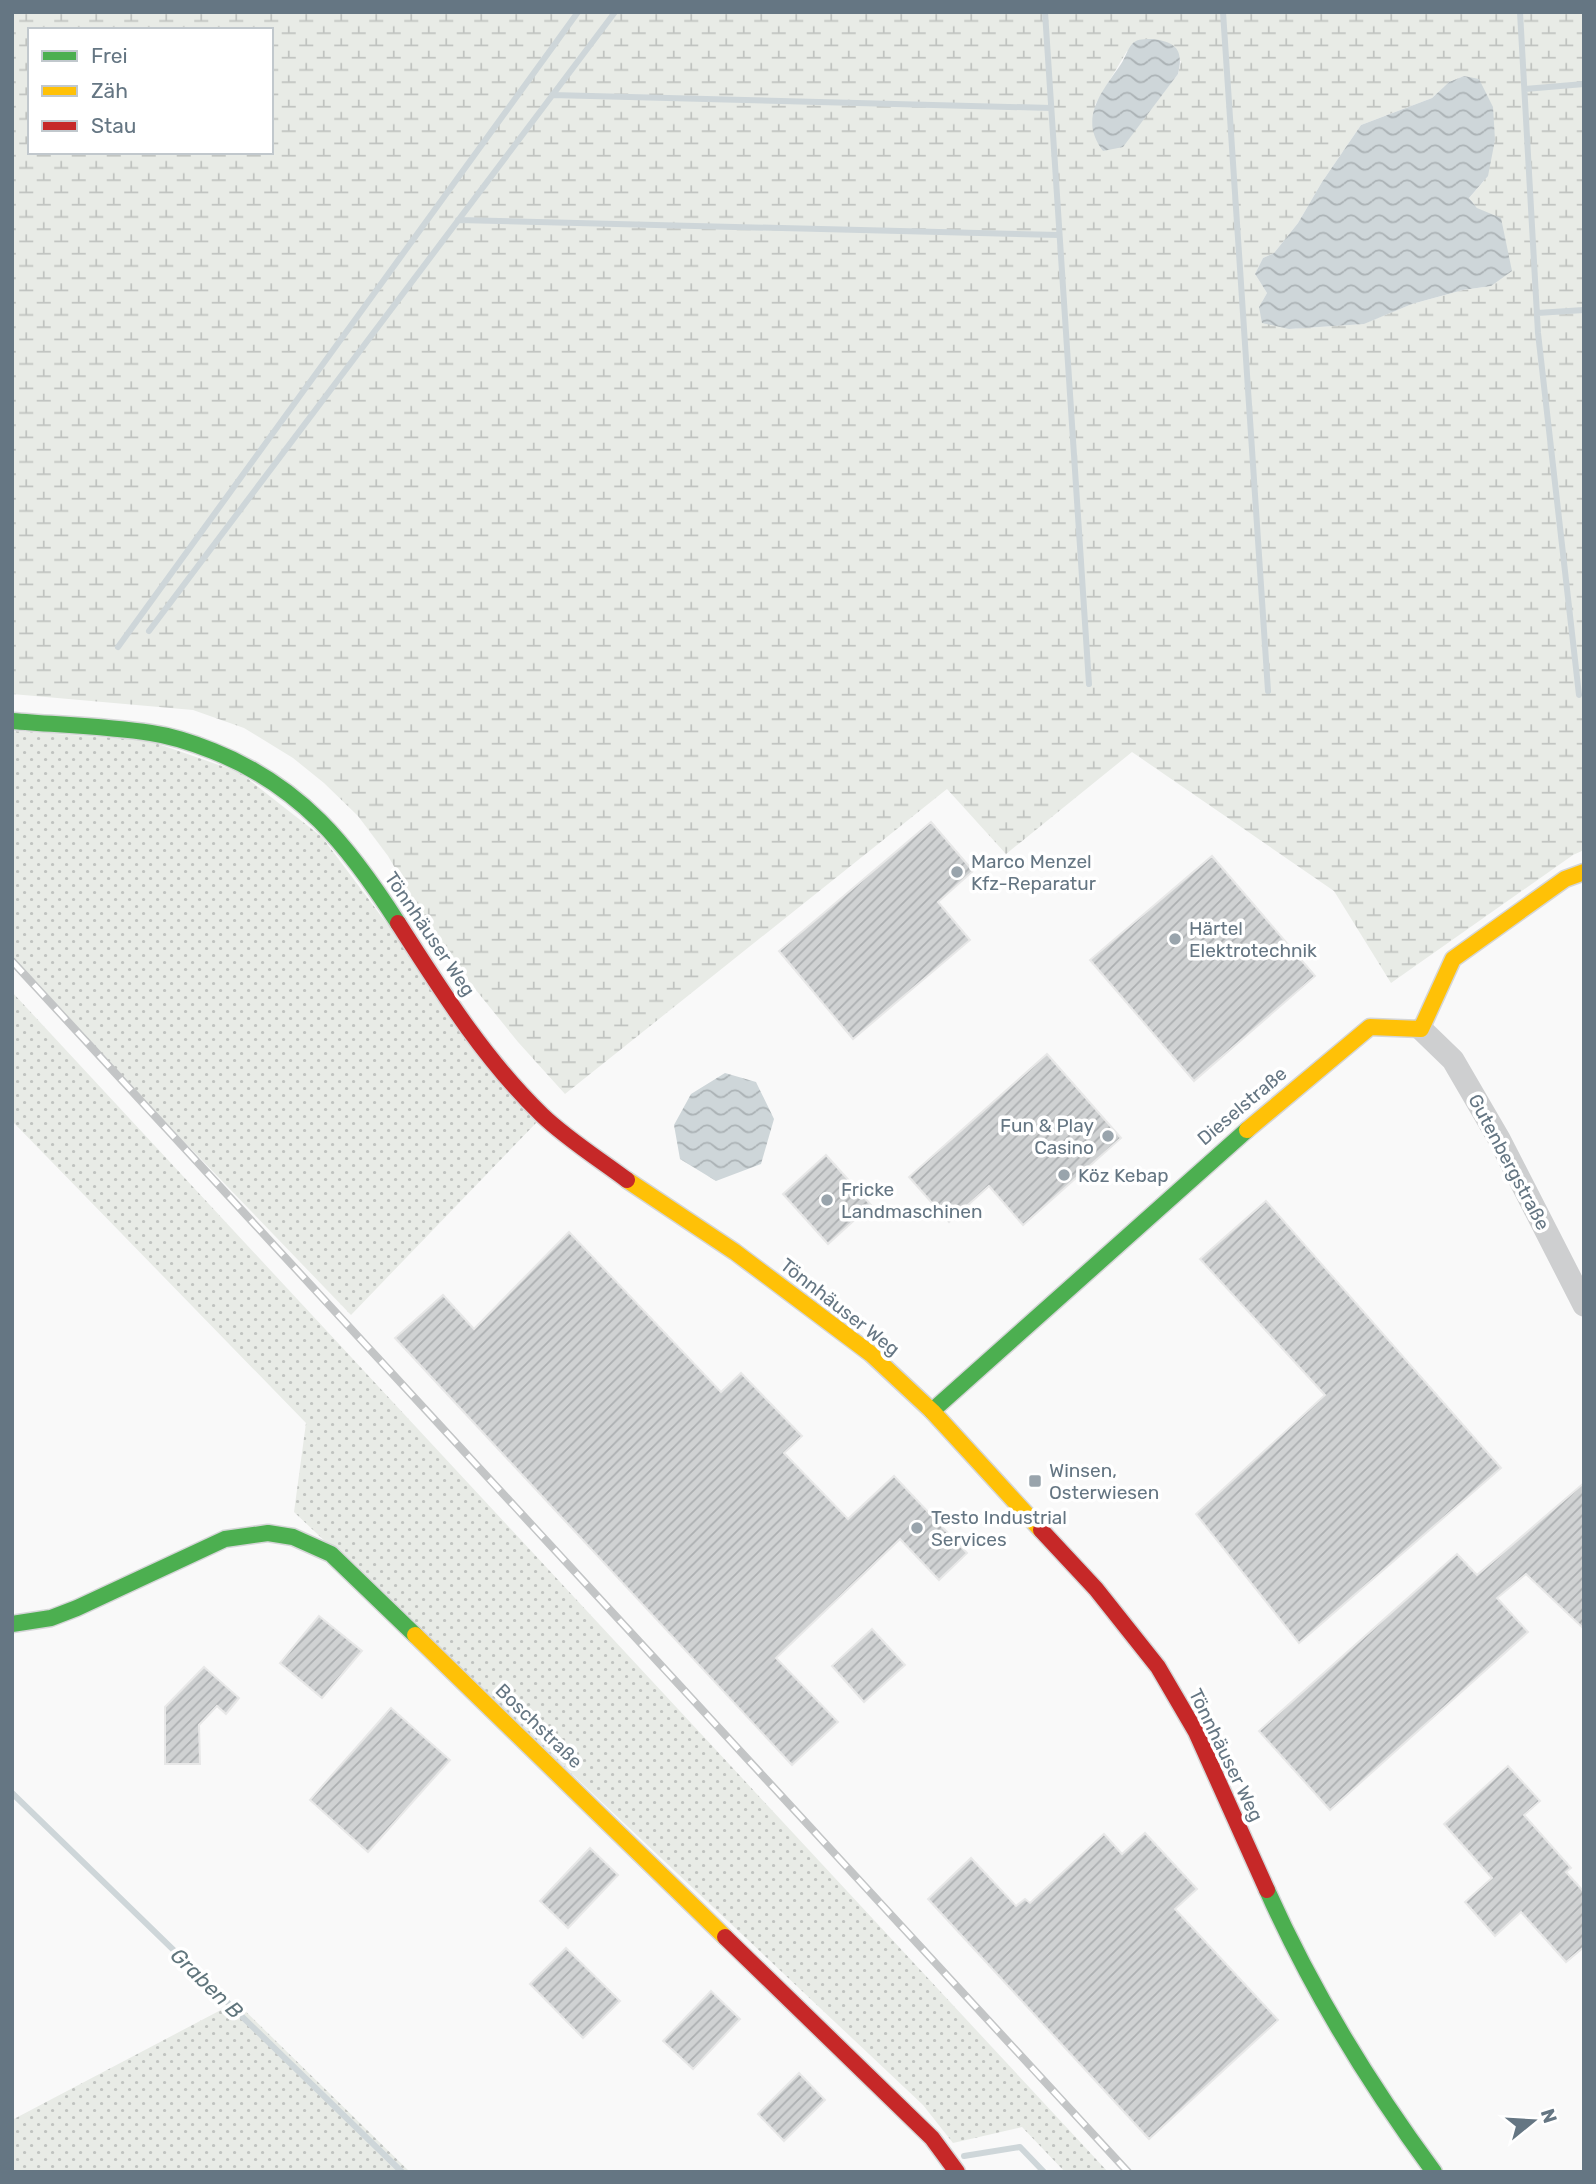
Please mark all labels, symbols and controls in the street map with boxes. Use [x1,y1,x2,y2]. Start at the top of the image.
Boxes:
legend [28,28,273,154]
text: Frei [91,43,128,68]
text: Zäh [91,78,128,103]
text: Stau [91,113,137,138]
place label: Marco Menzel Kfz-Reparatur [971,850,1097,895]
marker: Marco Menzel Kfz-Reparatur [949,864,965,880]
street label: Tönnhäuser Weg [380,868,480,1000]
place label: Härtel Elektrotechnik [1189,917,1317,962]
marker: Härtel Elektrotechnik [1167,931,1183,947]
street label: Dieselstraße [1193,1062,1291,1150]
street label: Gutenbergstraße [1463,1090,1555,1234]
place label: Fun & Play Casino [1000,1114,1094,1159]
marker: Fun & Play Casino [1100,1128,1116,1144]
place label: Köz Kebap [1078,1164,1169,1187]
marker: Köz Kebap [1056,1167,1072,1183]
place label: Fricke Landmaschinen [841,1178,982,1223]
marker: Fricke Landmaschinen [819,1192,835,1208]
street label: Tönnhäuser Weg [776,1253,904,1361]
place label: Winsen, Osterwiesen [1049,1459,1159,1504]
marker: Winsen, Osterwiesen [1027,1473,1043,1489]
place label: Testo Industrial Services [931,1506,1067,1551]
marker: Testo Industrial Services [909,1520,925,1536]
street label: Boschstraße [491,1679,587,1773]
street label: Tönnhäuser Weg [1184,1685,1268,1825]
water label: Graben B [166,1942,248,2024]
north arrow [1498,2086,1568,2156]
text: N [1536,2106,1562,2126]

